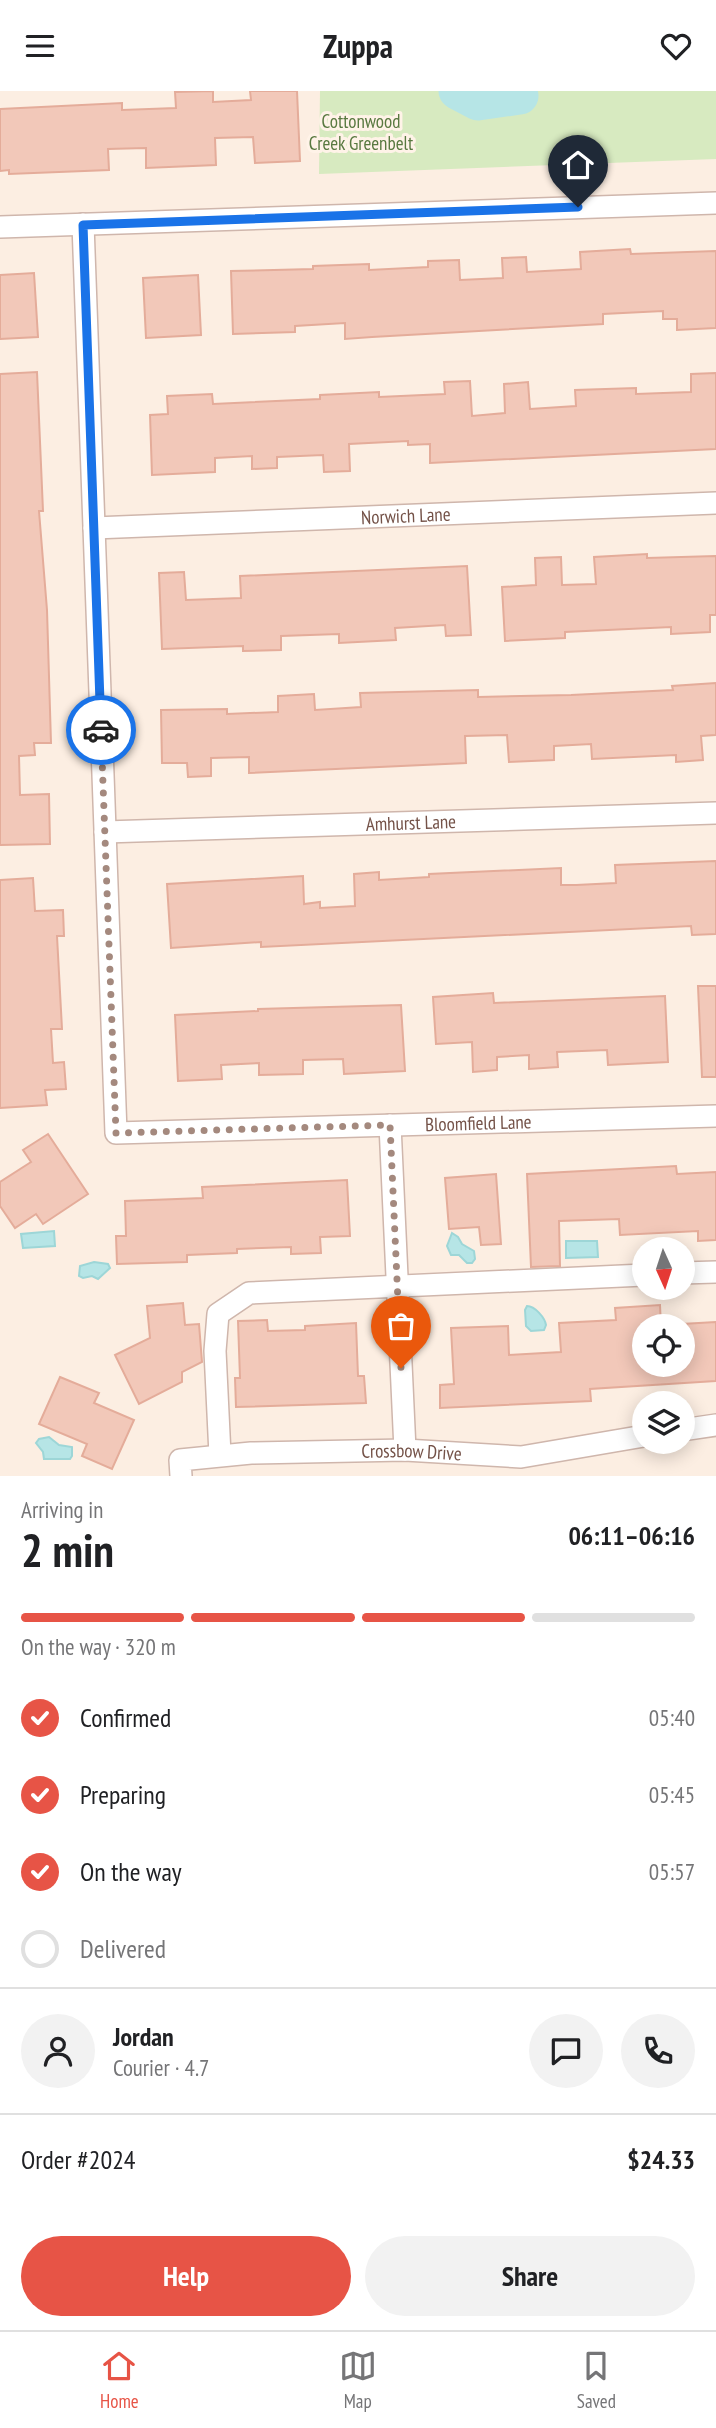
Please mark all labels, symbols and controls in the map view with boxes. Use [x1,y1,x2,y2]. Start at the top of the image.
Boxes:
text: Zuppa [323,25,393,67]
icon: menu [21,27,59,65]
icon: heart [657,27,695,65]
park label: Cottonwood Creek Greenbelt [309,109,414,155]
pin [548,135,608,207]
icon: home [559,146,597,184]
street label: Norwich Lane [360,502,451,529]
courier [66,695,136,765]
icon: car [82,711,120,749]
street label: Amhurst Lane [365,809,457,836]
street label: Bloomfield Lane [425,1109,532,1136]
north arrow [632,1237,695,1300]
map controls [632,1237,695,1454]
pin [371,1296,431,1368]
icon: bag [382,1307,420,1345]
button: locate [632,1314,695,1377]
button: layers [632,1391,695,1454]
street label: Crossbow Drive [361,1438,463,1465]
text: Arriving in [21,1495,103,1524]
text: 06:11–06:16 [568,1519,695,1552]
text: 2 min [21,1520,114,1580]
text: On the way · 320 m [21,1632,176,1661]
icon: check [21,1699,59,1737]
text: Confirmed [80,1701,171,1734]
text: 05:40 [649,1703,695,1732]
icon: check [21,1776,59,1814]
text: Preparing [80,1778,166,1811]
text: 05:45 [649,1780,695,1809]
icon: check [21,1853,59,1891]
text: On the way [80,1855,182,1888]
text: 05:57 [649,1857,695,1886]
text: Delivered [80,1932,166,1965]
button: person [21,2014,95,2088]
button: chat [529,2014,603,2088]
button: phone [621,2014,695,2088]
text: Jordan [113,2020,174,2053]
text: Courier · 4.7 [113,2053,209,2082]
text: Order #2024 [21,2143,136,2176]
text: $24.33 [627,2143,695,2176]
button: Help [21,2236,351,2316]
button: Share [365,2236,695,2316]
tab: Home [100,2347,139,2413]
tab: Map [339,2347,377,2413]
tab: Saved [577,2347,616,2413]

